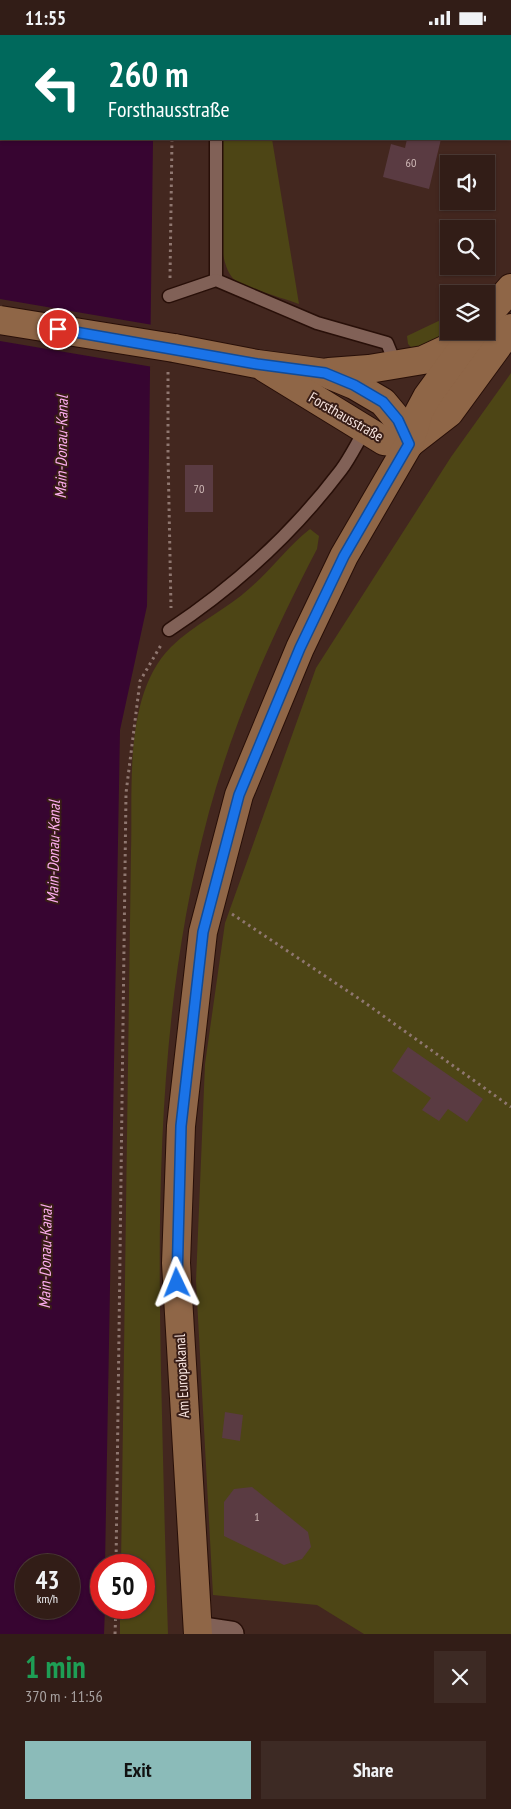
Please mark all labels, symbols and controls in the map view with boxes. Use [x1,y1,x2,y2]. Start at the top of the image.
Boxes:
text: 11:55 [25,6,66,30]
text: 260 m [108,51,189,97]
icon: left [25,55,90,120]
text: Forsthausstraße [108,95,230,123]
house number: 60 [406,155,416,170]
map controls [440,155,495,340]
button: sound [440,155,495,210]
button: search [440,220,495,275]
button: layers [440,285,495,340]
pin [37,308,79,350]
icon: arrive [44,315,72,343]
street label: Forsthausstraße [306,388,387,446]
water label: Main-Donau-Kanal [50,394,72,499]
house number: 70 [194,481,204,496]
water label: Main-Donau-Kanal [42,799,64,904]
water label: Main-Donau-Kanal [34,1204,56,1309]
position arrow [150,1256,202,1308]
street label: Am Europakanal [170,1333,193,1418]
house number: 1 [254,1509,260,1524]
speed limit sign: 50 [90,1554,155,1619]
text: 43 [36,1564,59,1596]
text: km/h [37,1591,58,1606]
text: 1 min [25,1647,86,1686]
button: close [434,1651,486,1703]
text: 370 m · 11:56 [25,1686,103,1706]
button: Exit [25,1741,251,1799]
button: Share [261,1741,486,1799]

